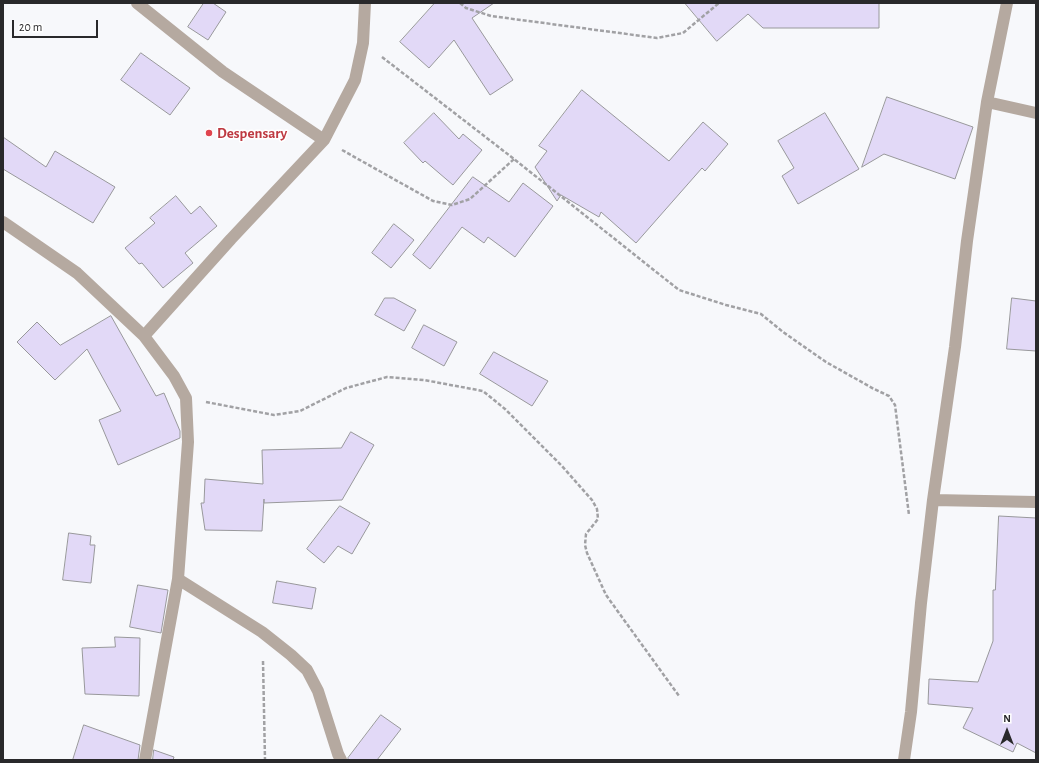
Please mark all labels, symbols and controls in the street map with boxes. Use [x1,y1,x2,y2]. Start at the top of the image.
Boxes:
scale bar [14,12,100,38]
text: 20 m [19,21,42,33]
place label: Despensary [217,124,287,142]
marker: Despensary [204,128,214,138]
north arrow [987,711,1027,751]
text: N [1003,713,1011,724]

